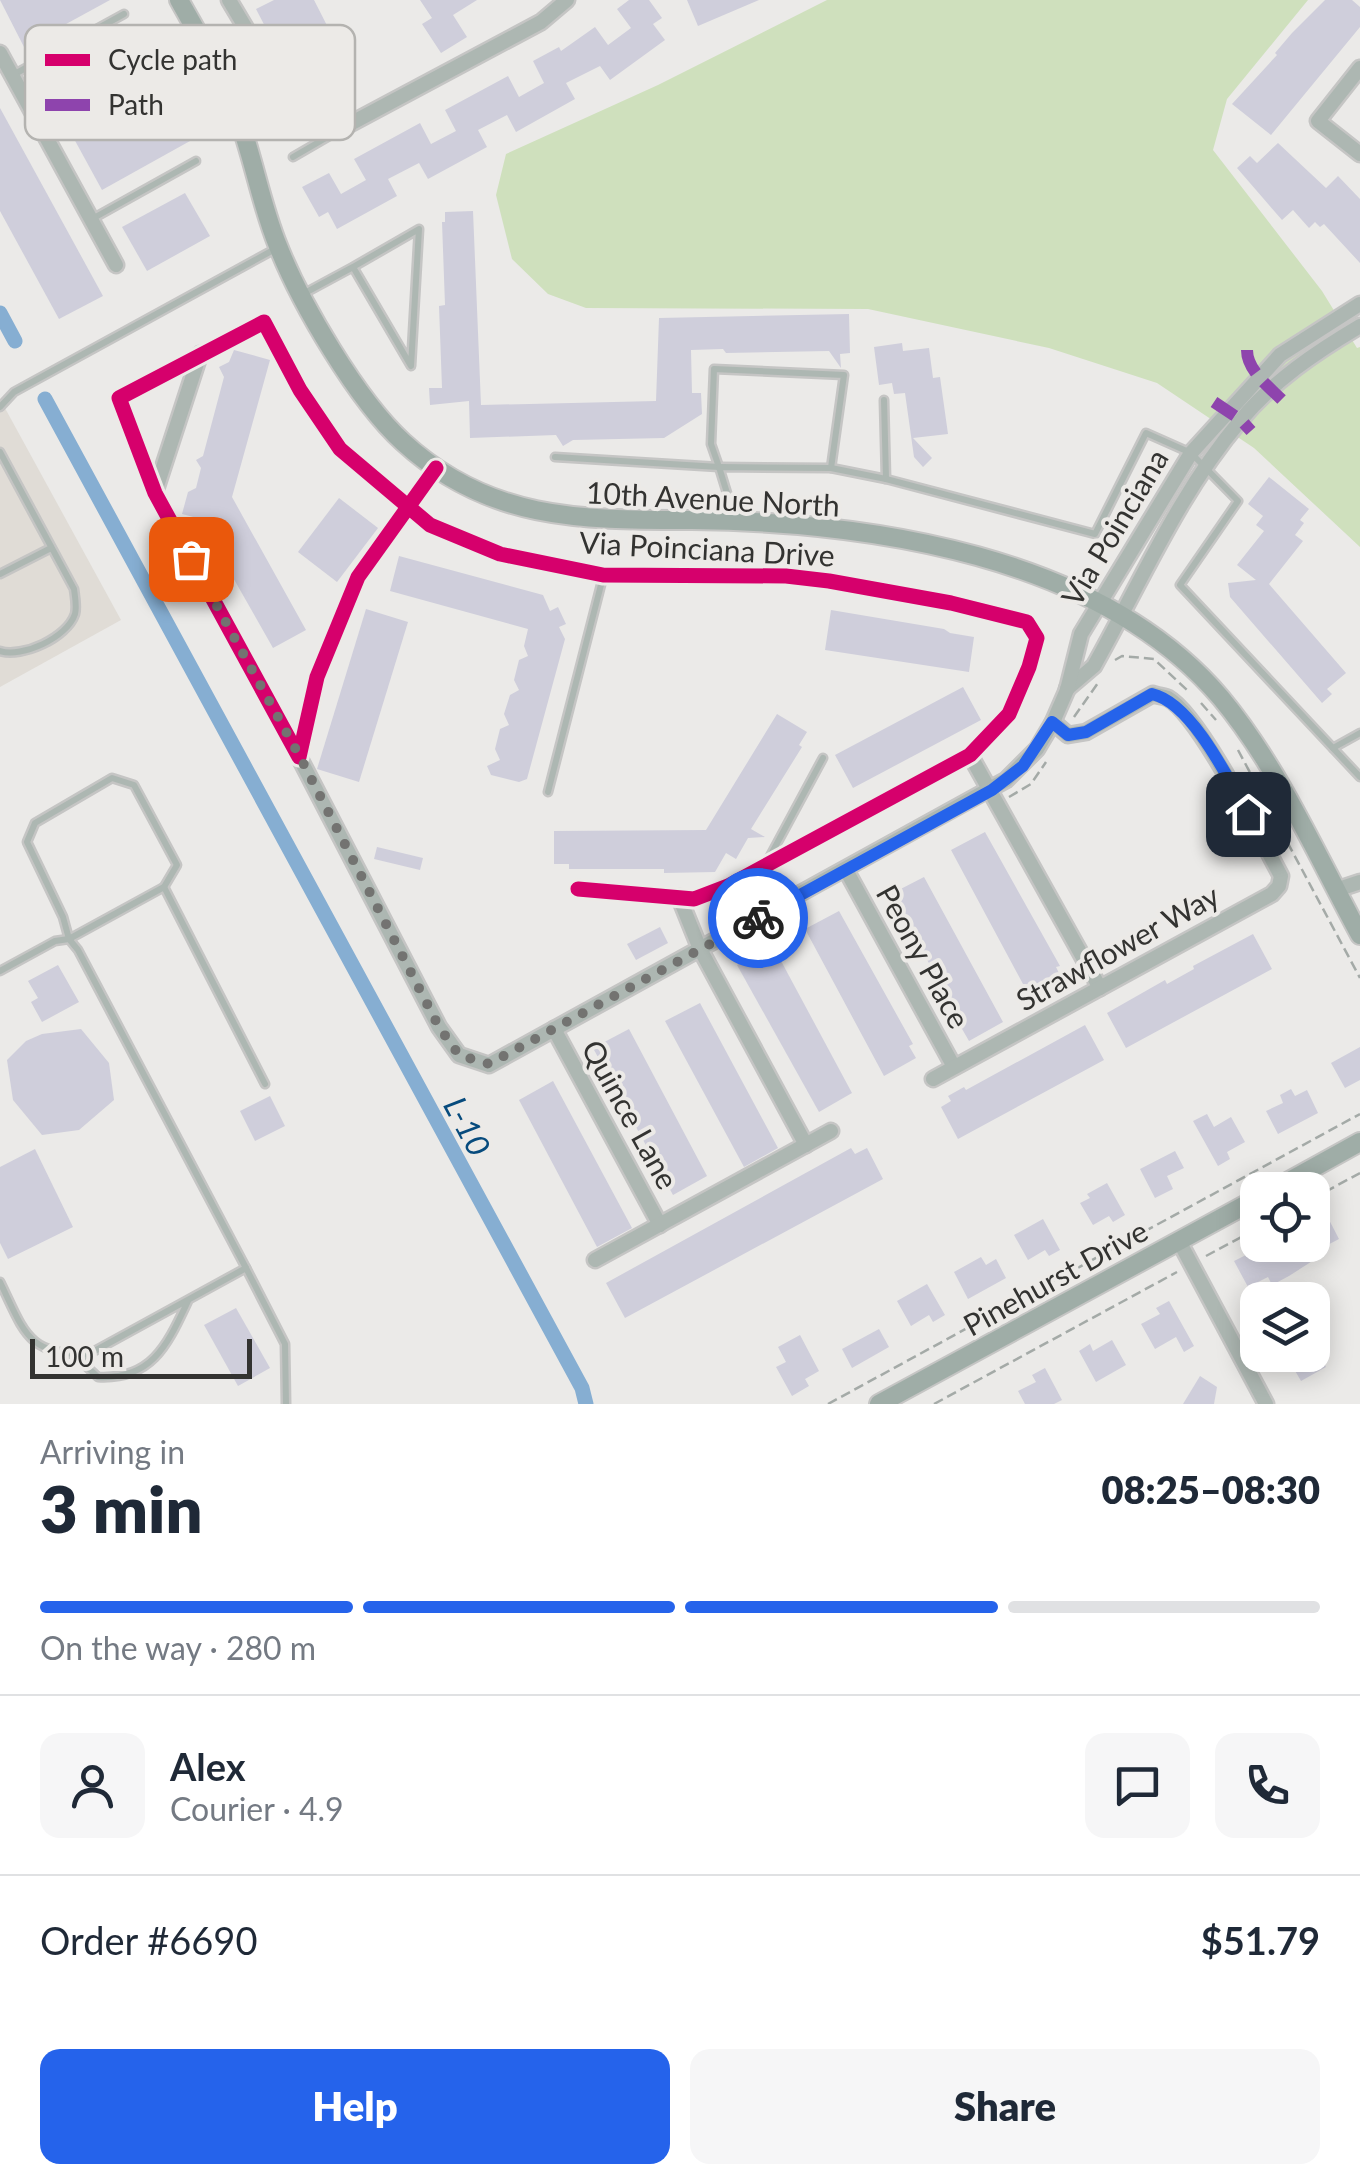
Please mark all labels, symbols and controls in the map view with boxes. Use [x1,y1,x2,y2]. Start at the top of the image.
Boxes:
legend [25,25,355,140]
text: Cycle path [108,42,237,76]
text: Path [108,87,164,121]
street label: Via Poinciana [1053,442,1175,612]
street label: 10th Avenue North [585,473,841,523]
pin [149,517,234,602]
street label: Via Poinciana Drive [578,523,836,573]
icon: bag [164,532,219,587]
pin [1206,772,1291,857]
icon: home [1221,787,1276,842]
courier [708,868,808,968]
street label: Strawflower Way [1009,876,1225,1018]
street label: Peony Place [870,878,978,1034]
icon: bike [731,891,786,946]
street label: Quince Lane [575,1033,687,1195]
water label: L-10 [436,1090,500,1162]
map controls [1240,1172,1330,1372]
button: locate [1240,1172,1330,1262]
street label: Pinehurst Drive [957,1212,1153,1342]
button: layers [1240,1282,1330,1372]
scale bar [30,1334,252,1378]
text: 100 m [45,1339,124,1373]
text: Arriving in [40,1432,185,1471]
text: 08:25–08:30 [1101,1466,1320,1512]
text: 3 min [40,1469,202,1547]
text: On the way · 280 m [40,1628,316,1667]
button: person [40,1733,145,1838]
button: chat [1085,1733,1190,1838]
button: phone [1215,1733,1320,1838]
text: Alex [170,1743,246,1789]
text: Courier · 4.9 [170,1789,344,1828]
text: Order #6690 [40,1917,257,1963]
text: $51.79 [1201,1917,1320,1963]
button: Help [40,2049,670,2164]
button: Share [690,2049,1320,2164]

